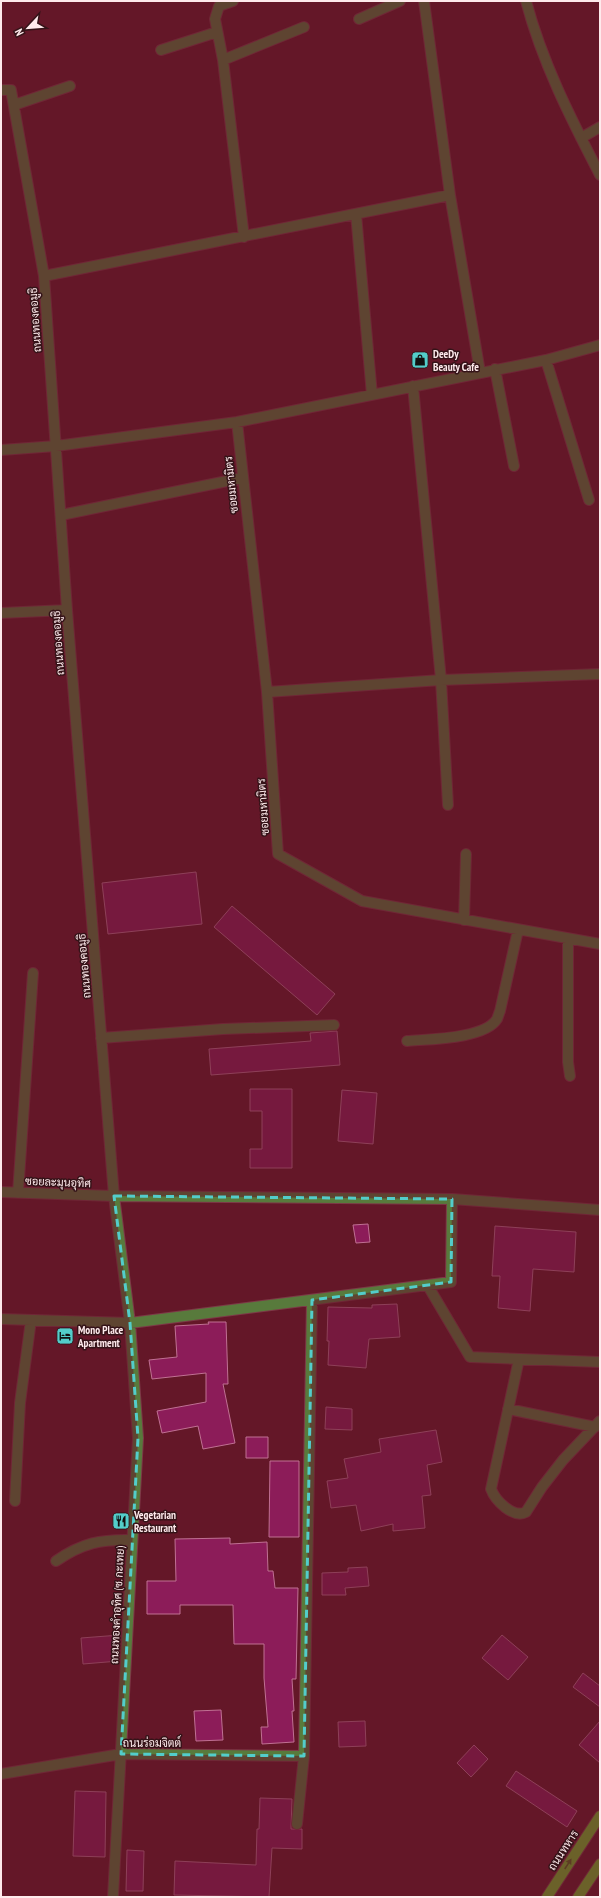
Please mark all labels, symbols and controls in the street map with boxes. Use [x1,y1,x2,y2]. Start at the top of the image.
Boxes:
north arrow [8,8,48,48]
text: N [11,27,27,38]
street label: ถนนทองคอมูธิ [26,287,45,353]
place label: DeeDy Beauty Cafe [433,347,479,374]
shop icon: DeeDy Beauty Cafe [410,350,430,370]
street label: ซอยมหามิตร [221,456,241,514]
street label: ถนนทองคอมูธิ [49,610,68,676]
street label: ซอยมหามิตร [254,778,272,836]
street label: ถนนทองคอมูธิ [74,933,95,999]
street label: ซอยละมุนอุทิศ [25,1174,91,1192]
place label: Mono Place Apartment [77,1323,123,1350]
hotel icon: Mono Place Apartment [55,1326,75,1346]
place label: Vegetarian Restaurant [133,1508,177,1535]
restaurant icon: Vegetarian Restaurant [111,1511,131,1531]
street label: ถนนทองคำอุทิศ (ซ. กะเทย) [107,1545,129,1665]
street label: ถนนร่อมจิตต์ [123,1735,181,1750]
street label: ถนนทหาร [545,1827,581,1873]
one-way arrow [564,1859,572,1870]

